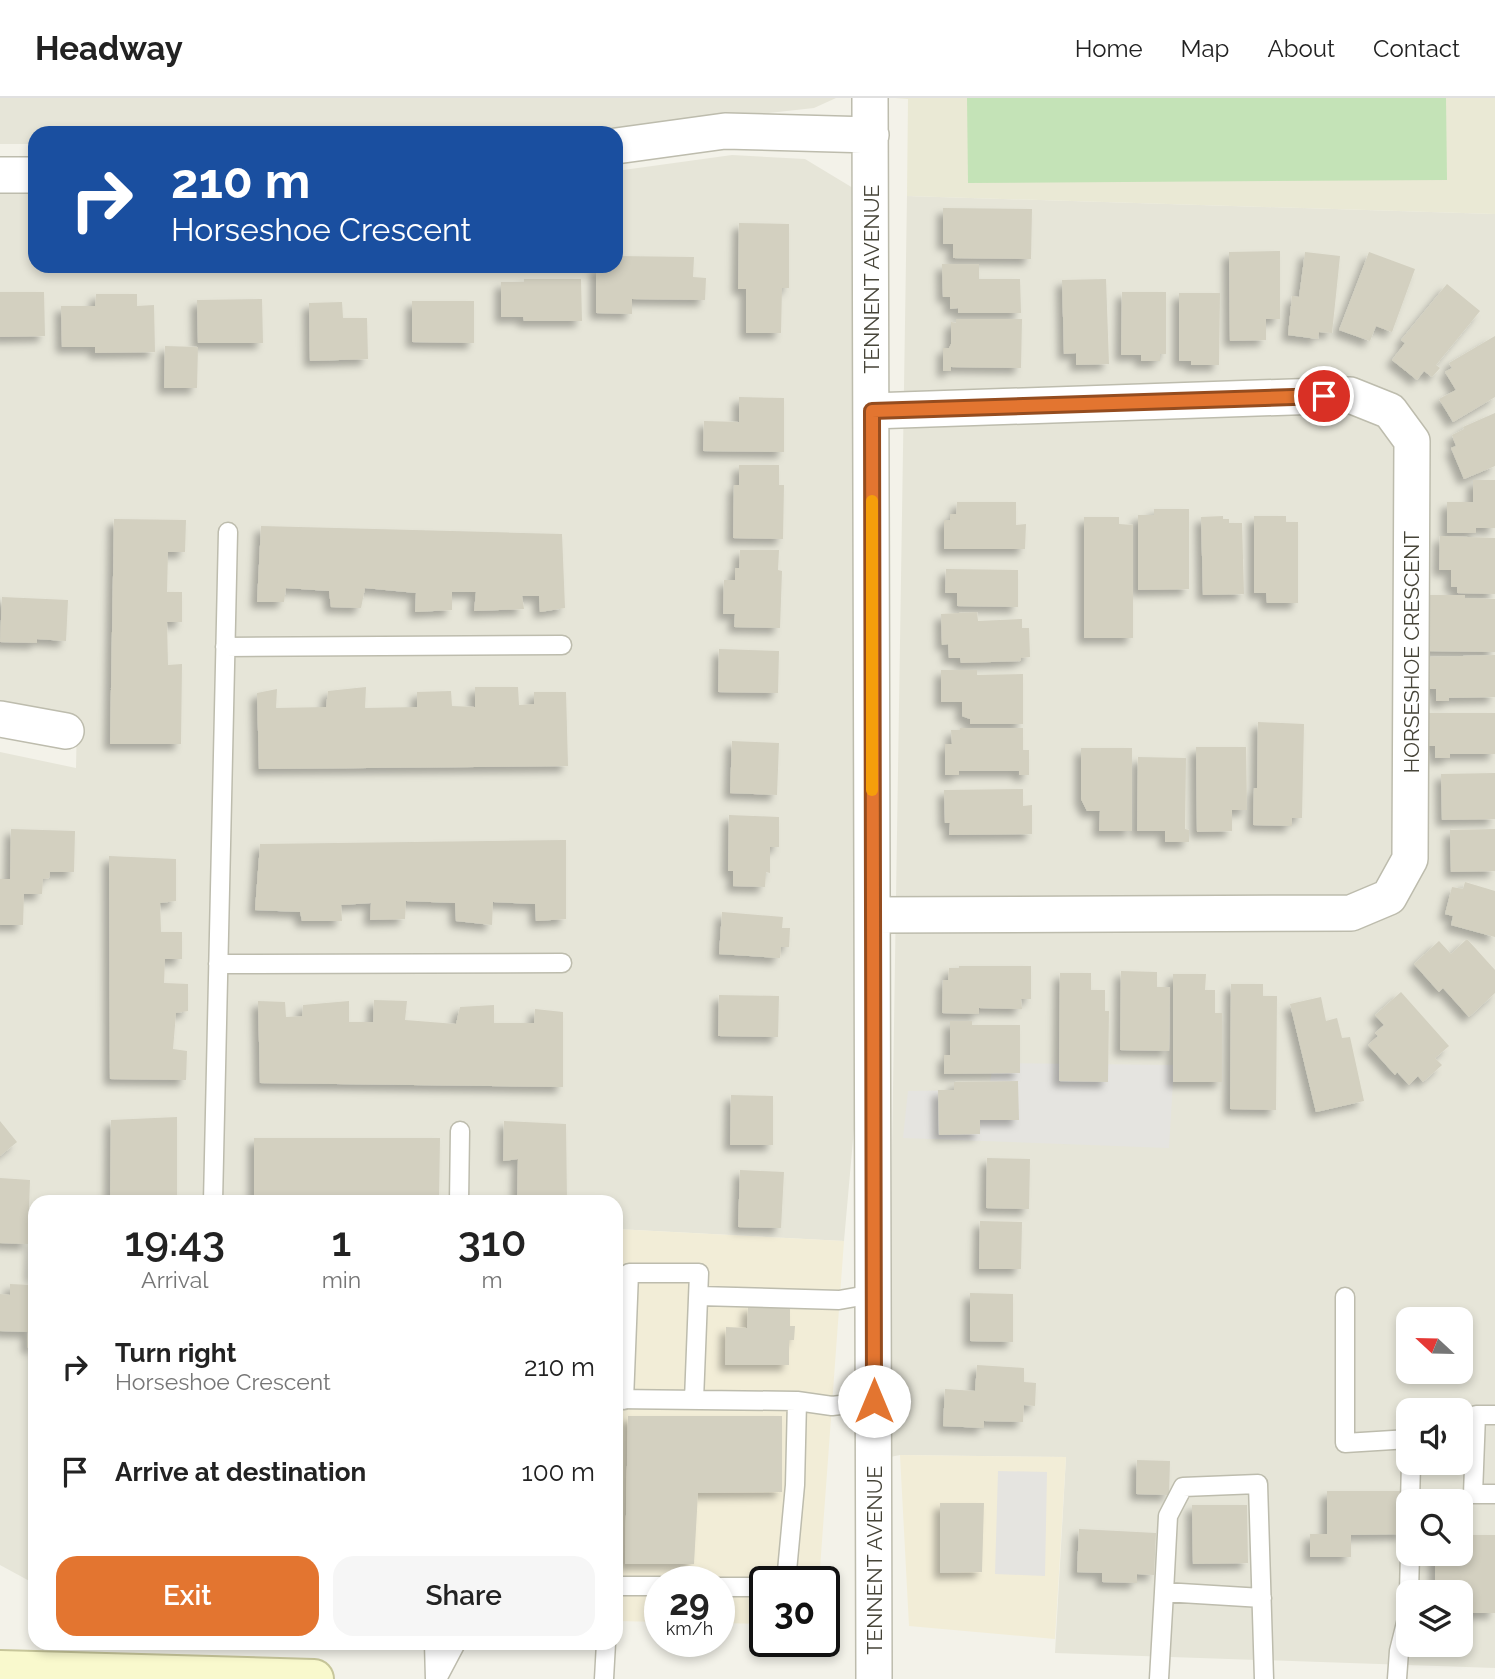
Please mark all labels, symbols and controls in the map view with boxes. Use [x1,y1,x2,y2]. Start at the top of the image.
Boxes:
text: Headway [35,29,183,68]
text: Home [1075,34,1143,63]
text: Map [1181,34,1229,63]
text: About [1267,34,1335,63]
text: Contact [1373,34,1460,63]
text: 210 m [171,152,310,209]
icon: right [56,154,147,245]
street label: TENNENT AVENUE [859,185,884,373]
text: Horseshoe Crescent [171,211,471,248]
pin [1294,366,1354,426]
icon: arrive [1305,377,1343,415]
street label: HORSESHOE CRESCENT [1399,531,1424,773]
text: 19:43 [125,1217,225,1266]
text: 1 [332,1217,351,1266]
text: 310 [458,1217,526,1266]
text: Arrival [141,1266,209,1293]
text: min [322,1266,361,1293]
text: m [482,1266,503,1293]
north arrow [1396,1307,1474,1384]
map controls [1396,1307,1473,1657]
text: Turn right [115,1338,236,1368]
icon: right [56,1348,94,1386]
text: 210 m [524,1352,595,1382]
position arrow [837,1364,911,1438]
text: Horseshoe Crescent [115,1368,331,1395]
button: sound [1396,1398,1473,1475]
icon: arrive [56,1453,94,1491]
text: Arrive at destination [115,1457,366,1487]
text: 100 m [522,1457,595,1487]
street label: TENNENT AVENUE [862,1466,887,1654]
button: search [1396,1489,1473,1566]
button: Exit [56,1556,319,1636]
button: Share [333,1556,595,1636]
speed limit sign: 30 [749,1566,840,1657]
button: layers [1396,1580,1473,1657]
text: 29 [669,1582,710,1623]
text: km/h [666,1618,713,1639]

